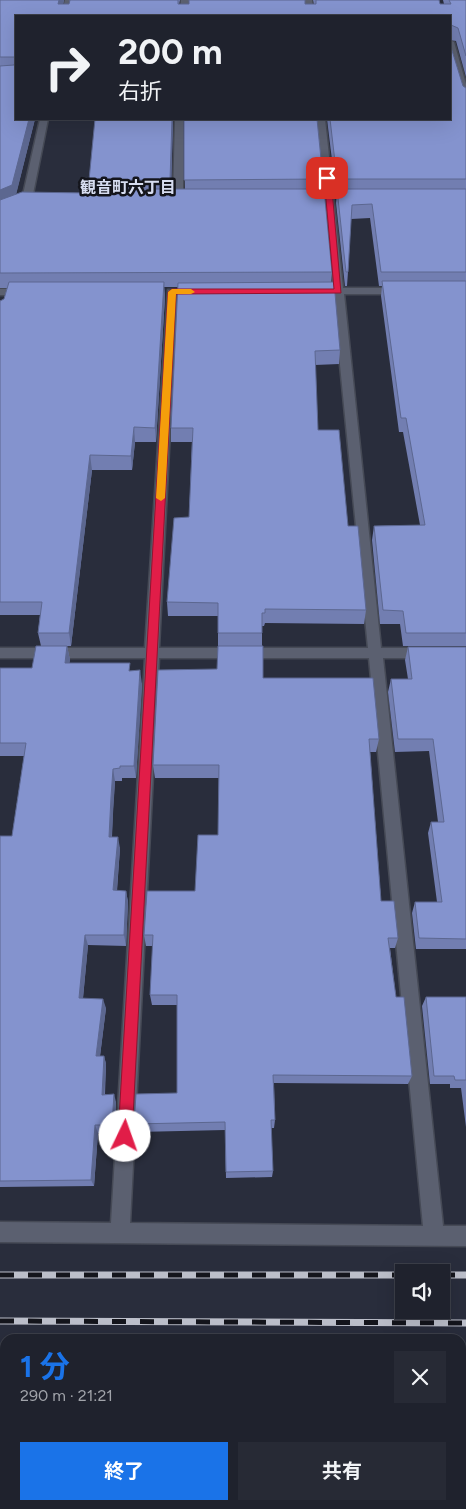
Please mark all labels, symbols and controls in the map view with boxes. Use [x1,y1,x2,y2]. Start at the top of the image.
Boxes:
text: 200 m [118,31,222,73]
icon: right [35,35,100,100]
text: 右折 [118,78,162,105]
pin [306,157,348,199]
icon: arrive [313,164,341,192]
district label: 観音町六丁目 [80,178,176,197]
position arrow [98,1109,150,1161]
map controls [395,1264,450,1319]
button: sound [395,1264,450,1319]
text: 1 分 [20,1348,70,1385]
button: close [394,1351,446,1403]
text: 290 m · 21:21 [20,1386,113,1405]
button: 終了 [20,1442,228,1500]
button: 共有 [238,1442,446,1500]

